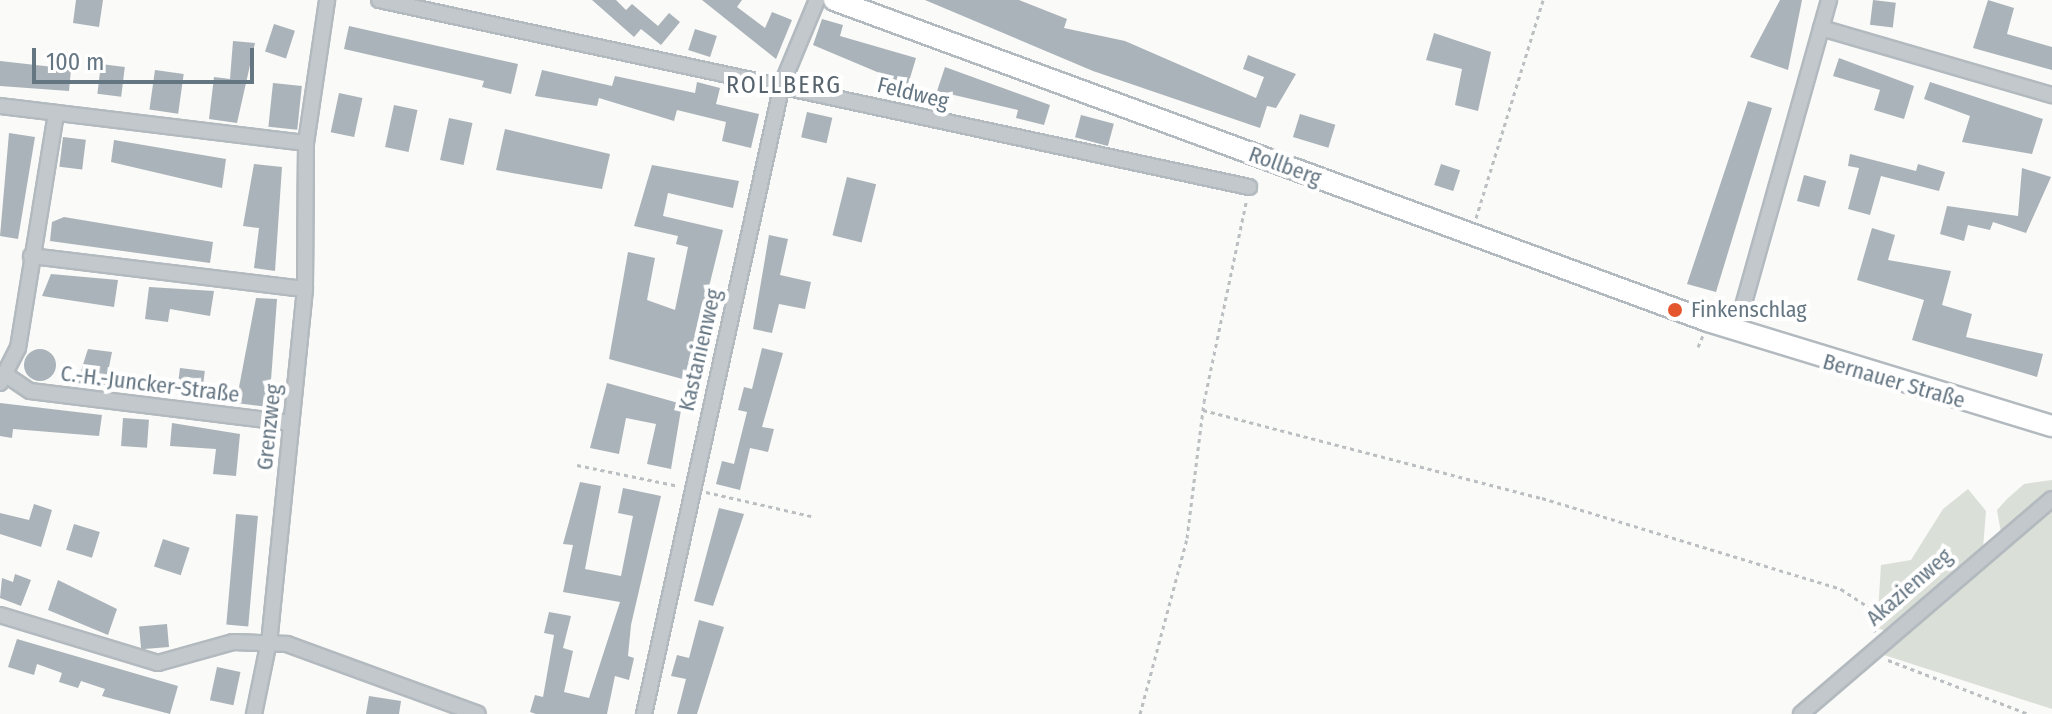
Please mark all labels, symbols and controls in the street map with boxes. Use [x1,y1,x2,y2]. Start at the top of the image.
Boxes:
scale bar [36,32,258,82]
text: 100 m [46,48,104,76]
street label: Feldweg [874,71,952,115]
district label: ROLLBERG [726,72,842,100]
street label: Rollberg [1245,141,1325,191]
street label: Kastanienweg [673,286,727,414]
place label: Finkenschlag [1691,297,1807,323]
marker: Finkenschlag [1666,301,1684,319]
street label: Bernauer Straße [1820,348,1968,414]
street label: C.-H.-Juncker-Straße [59,360,241,408]
street label: Grenzweg [251,383,287,471]
street label: Akazienweg [1861,543,1957,631]

